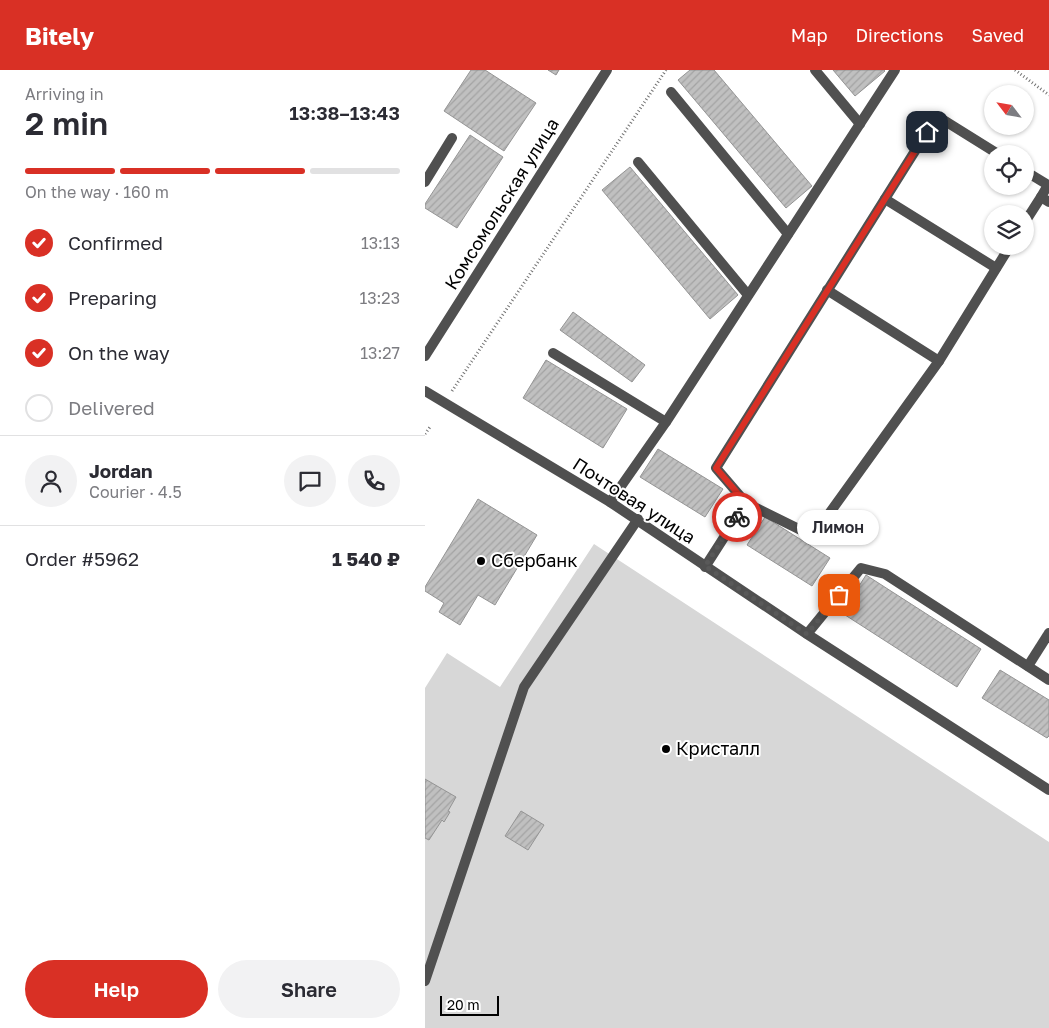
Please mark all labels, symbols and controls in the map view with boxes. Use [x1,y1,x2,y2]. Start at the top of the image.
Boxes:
text: Bitely [25,21,94,50]
text: Map [791,24,827,46]
text: Directions [855,24,943,46]
text: Saved [971,24,1024,46]
text: Arriving in [25,84,104,104]
north arrow [984,85,1034,135]
map controls [984,85,1034,255]
text: 13:38–13:43 [289,101,400,124]
text: 2 min [25,104,108,142]
pin [906,111,948,153]
street label: Комсомольская улица [439,114,563,293]
icon: home [913,118,941,146]
button: locate [984,145,1034,195]
text: On the way · 160 m [25,182,169,202]
button: layers [984,205,1034,255]
icon: check [25,229,53,257]
text: Confirmed [68,231,163,254]
text: 13:13 [361,233,400,253]
icon: check [25,284,53,312]
text: Preparing [68,286,157,309]
text: 13:23 [359,288,400,308]
icon: check [25,339,53,367]
text: On the way [68,341,170,364]
text: 13:27 [360,343,400,363]
text: Delivered [68,396,155,419]
street label: Почтовая улица [569,452,700,548]
button: person [25,455,77,507]
button: chat [284,455,336,507]
button: phone [348,455,400,507]
text: Jordan [89,459,153,482]
text: Courier · 4.5 [89,482,182,502]
courier [712,492,762,542]
icon: bike [723,503,751,531]
callout: Лимон [798,510,880,545]
text: Лимон [812,517,864,537]
text: Order #5962 [25,547,139,570]
text: 1 540 ₽ [332,547,400,570]
place label: Сбербанк [491,549,578,571]
marker: Сбербанк [475,555,487,567]
pin [818,574,860,616]
icon: bag [825,581,853,609]
place label: Кристалл [676,737,760,759]
marker: Кристалл [660,743,672,755]
button: Help [25,960,208,1018]
button: Share [218,960,400,1018]
scale bar [440,993,499,1016]
text: 20 m [447,996,480,1013]

